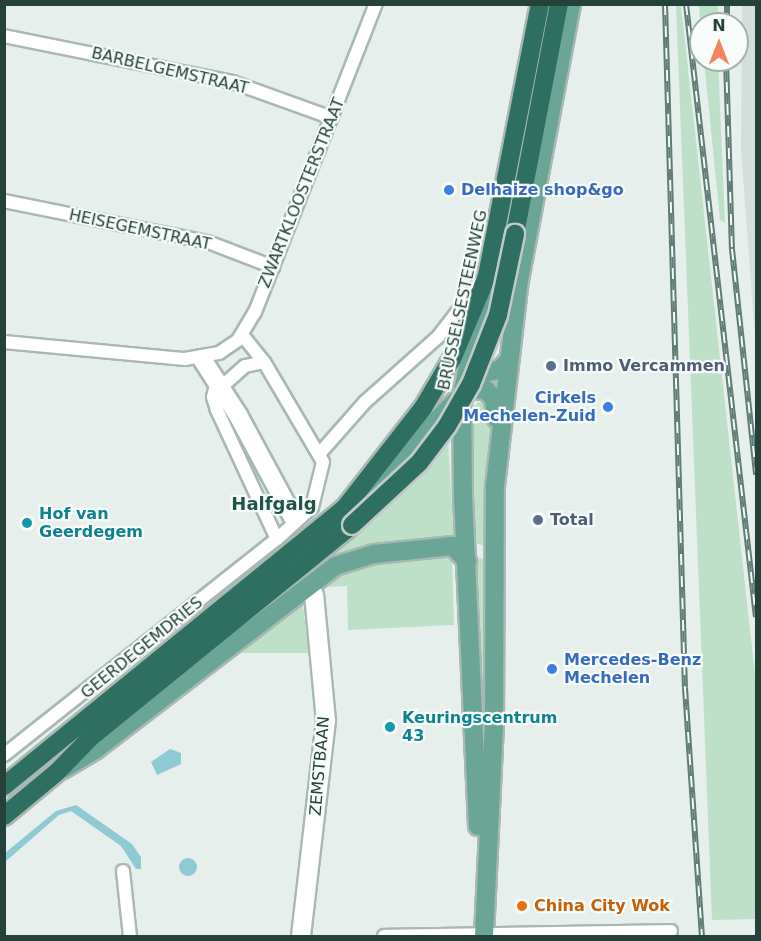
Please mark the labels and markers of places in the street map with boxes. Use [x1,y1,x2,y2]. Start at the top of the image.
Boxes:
place label: Delhaize shop&go [461,180,624,200]
marker: Delhaize shop&go [442,183,456,197]
place label: Immo Vercammen [563,356,725,376]
marker: Immo Vercammen [544,359,558,373]
place label: Cirkels Mechelen-Zuid [463,388,596,426]
marker: Cirkels Mechelen-Zuid [601,400,615,414]
place label: Hof van Geerdegem [39,504,143,542]
place label: Total [550,510,594,530]
marker: Total [531,513,545,527]
marker: Hof van Geerdegem [20,516,34,530]
place label: Mercedes-Benz Mechelen [564,650,701,688]
marker: Mercedes-Benz Mechelen [545,662,559,676]
place label: Keuringscentrum 43 [402,708,557,746]
marker: Keuringscentrum 43 [383,720,397,734]
place label: China City Wok [534,896,670,916]
marker: China City Wok [515,899,529,913]

